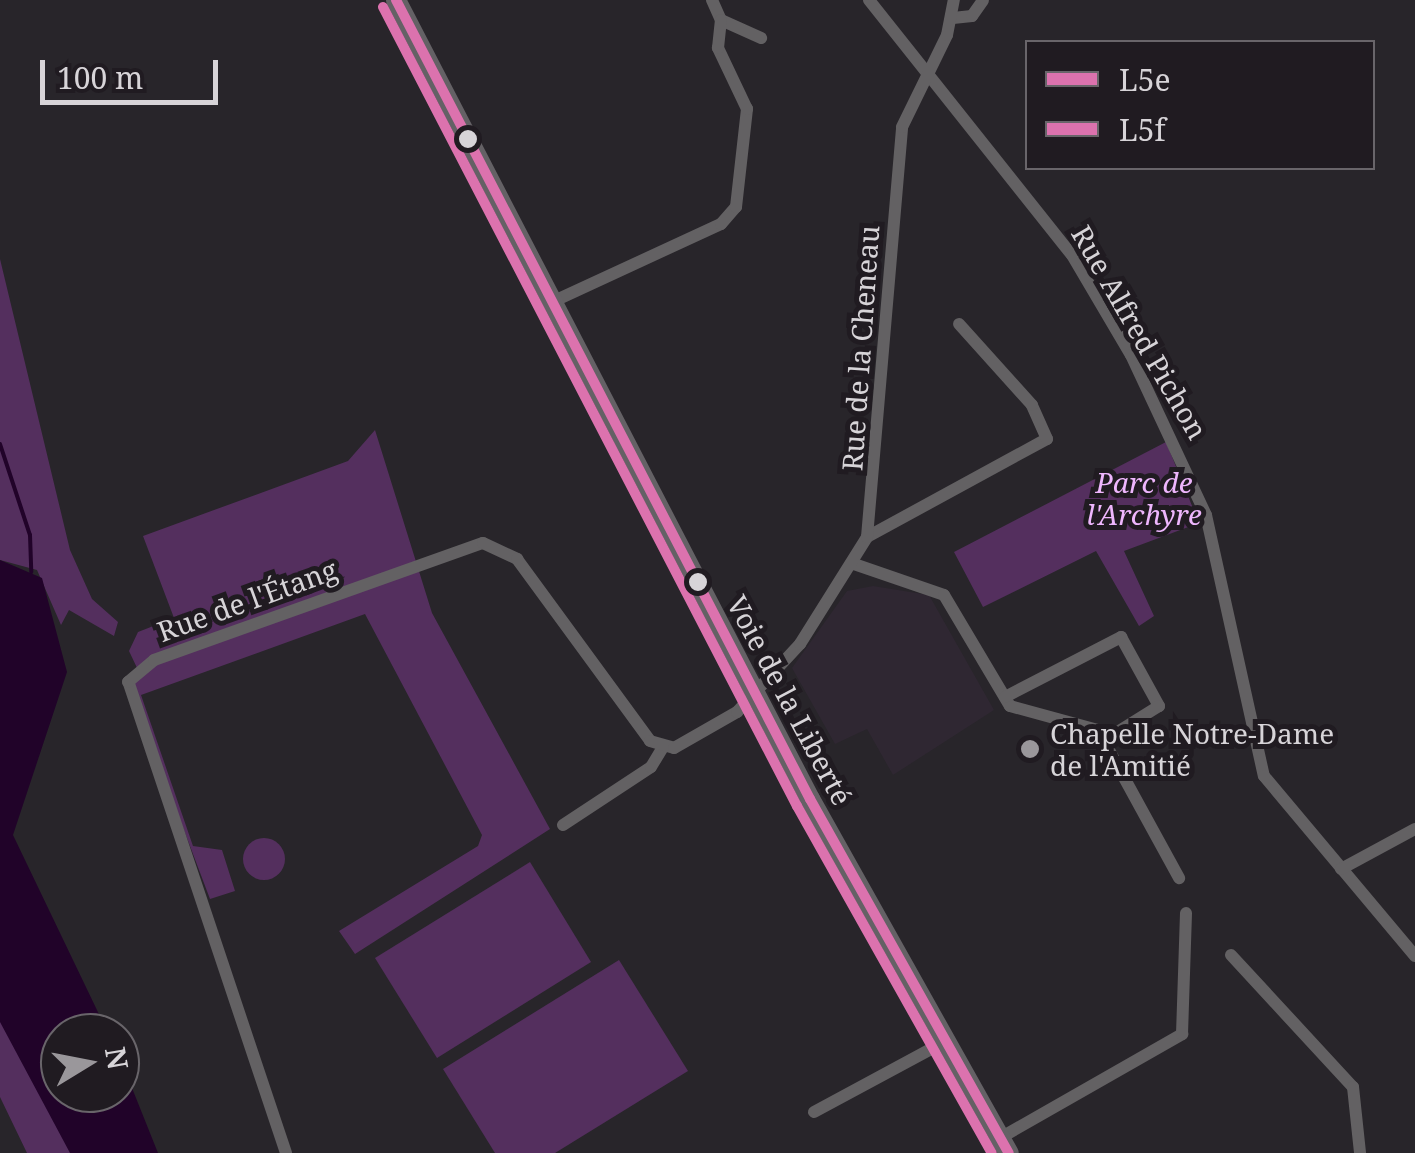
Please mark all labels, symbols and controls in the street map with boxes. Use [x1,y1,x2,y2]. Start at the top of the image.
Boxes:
scale bar [45,40,222,102]
legend [1025,40,1375,170]
text: 100 m [57,57,143,98]
text: L5e [1119,59,1171,100]
text: L5f [1119,109,1166,150]
unlabelled marker [458,129,478,149]
street label: Rue Alfred Pichon [1065,219,1215,445]
street label: Rue de la Cheneau [835,224,885,472]
park label: Parc de l'Archyre [1086,465,1202,531]
street label: Rue de l'Étang [153,552,341,648]
unlabelled marker [688,572,708,592]
street label: Voie de la Liberté [721,590,859,810]
place label: Chapelle Notre-Dame de l'Amitié [1050,716,1334,782]
marker: Chapelle Notre-Dame de l'Amitié [1019,738,1041,760]
north arrow [40,1013,140,1113]
text: N [97,1044,138,1072]

